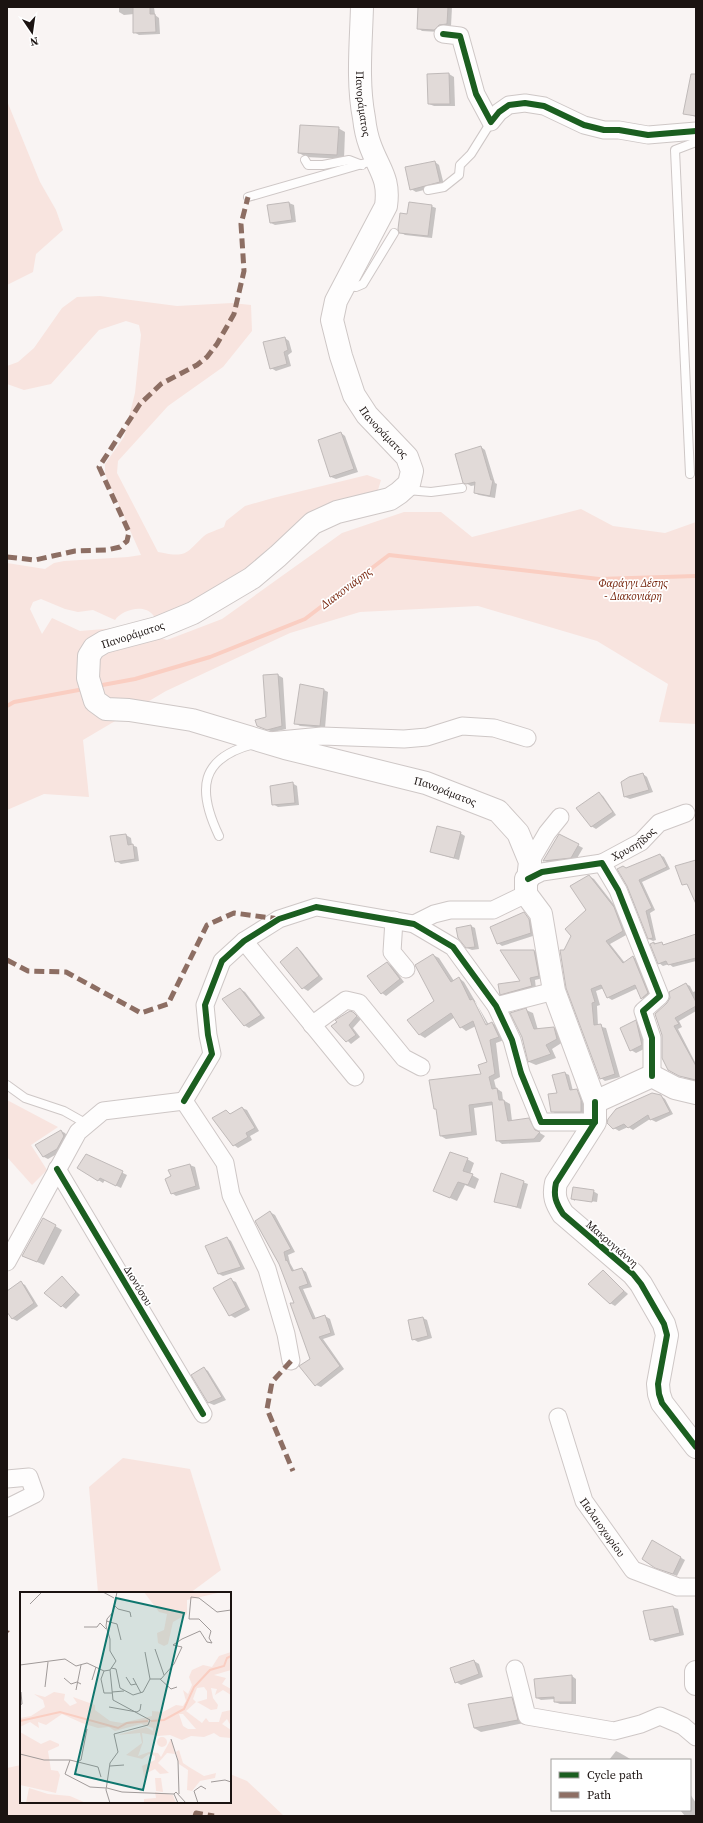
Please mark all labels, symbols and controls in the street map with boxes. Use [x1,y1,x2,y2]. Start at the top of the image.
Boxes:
north arrow [12,12,52,52]
text: N [29,33,40,49]
street label: Πανοράματος [352,71,375,138]
street label: Πανοράματος [356,403,412,461]
water label: Διακονιάρης [316,563,376,613]
park label: Φαράγγι Δέσης - Διακονιάρη [598,576,668,604]
street label: Πανοράματος [99,618,167,652]
street label: Πανοράματος [413,773,479,810]
street label: Χρυσηΐδος [609,824,659,864]
street label: Μακρυγιάννη [583,1217,641,1271]
street label: Διονύσου [120,1263,156,1309]
street label: Παλαιοχωρίου [576,1495,629,1560]
inset map [20,1592,231,1803]
legend [551,1759,691,1811]
text: Cycle path [587,1767,643,1783]
text: Path [587,1787,611,1803]

